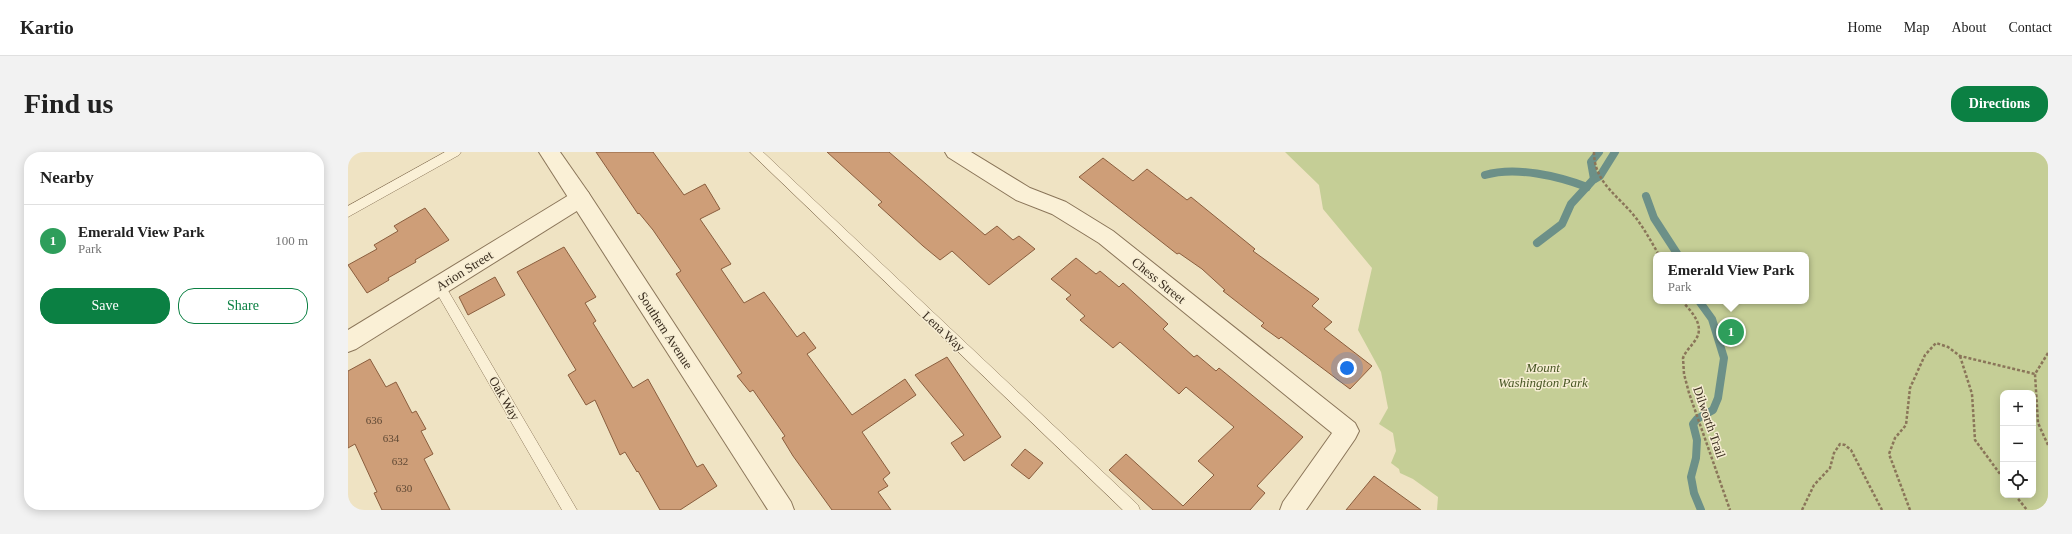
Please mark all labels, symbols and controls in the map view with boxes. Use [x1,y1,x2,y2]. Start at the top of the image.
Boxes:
text: Kartio [20,17,74,38]
text: Home [1848,20,1882,35]
text: Map [1904,20,1929,35]
text: About [1951,20,1986,35]
text: Contact [2008,20,2052,35]
button: Directions [1951,86,2048,122]
text: Find us [24,88,114,119]
text: Nearby [40,168,94,187]
text: Emerald View Park [78,224,205,240]
text: 1 [50,233,56,248]
text: 100 m [275,233,308,248]
text: Park [78,241,102,256]
street label: Arion Street [433,247,496,294]
popup [1653,252,1809,304]
street label: Chess Street [1129,254,1189,307]
text: Emerald View Park [1668,262,1794,278]
text: Park [1668,279,1692,294]
button: Save [40,288,170,324]
button: Share [178,288,308,324]
street label: Southern Avenue [635,289,696,372]
street label: Lena Way [919,308,968,355]
pin: 1 [1718,317,1744,347]
your location [1337,358,1357,378]
park label: Mount Washington Park [1498,360,1588,390]
street label: Oak Way [486,374,523,423]
street label: Dilworth Trail [1690,384,1729,460]
map controls [2000,390,2036,498]
button: + [2000,390,2036,426]
house number: 636 [366,414,383,426]
button: − [2000,426,2036,462]
house number: 634 [383,432,400,444]
house number: 632 [392,455,408,467]
button: locate [2000,462,2036,498]
house number: 630 [396,482,413,494]

